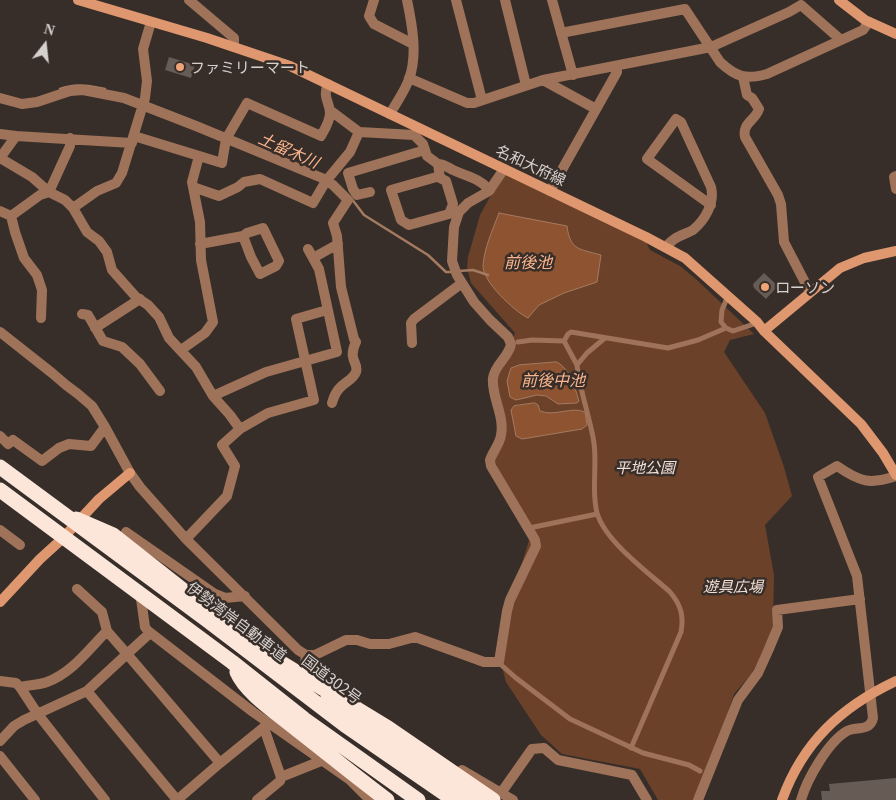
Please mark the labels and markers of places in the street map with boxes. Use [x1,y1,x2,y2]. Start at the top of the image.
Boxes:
place label: ファミリーマート [190,58,310,76]
marker: ファミリーマート [174,61,186,73]
place label: ローソン [775,278,835,296]
marker: ローソン [759,281,771,293]

